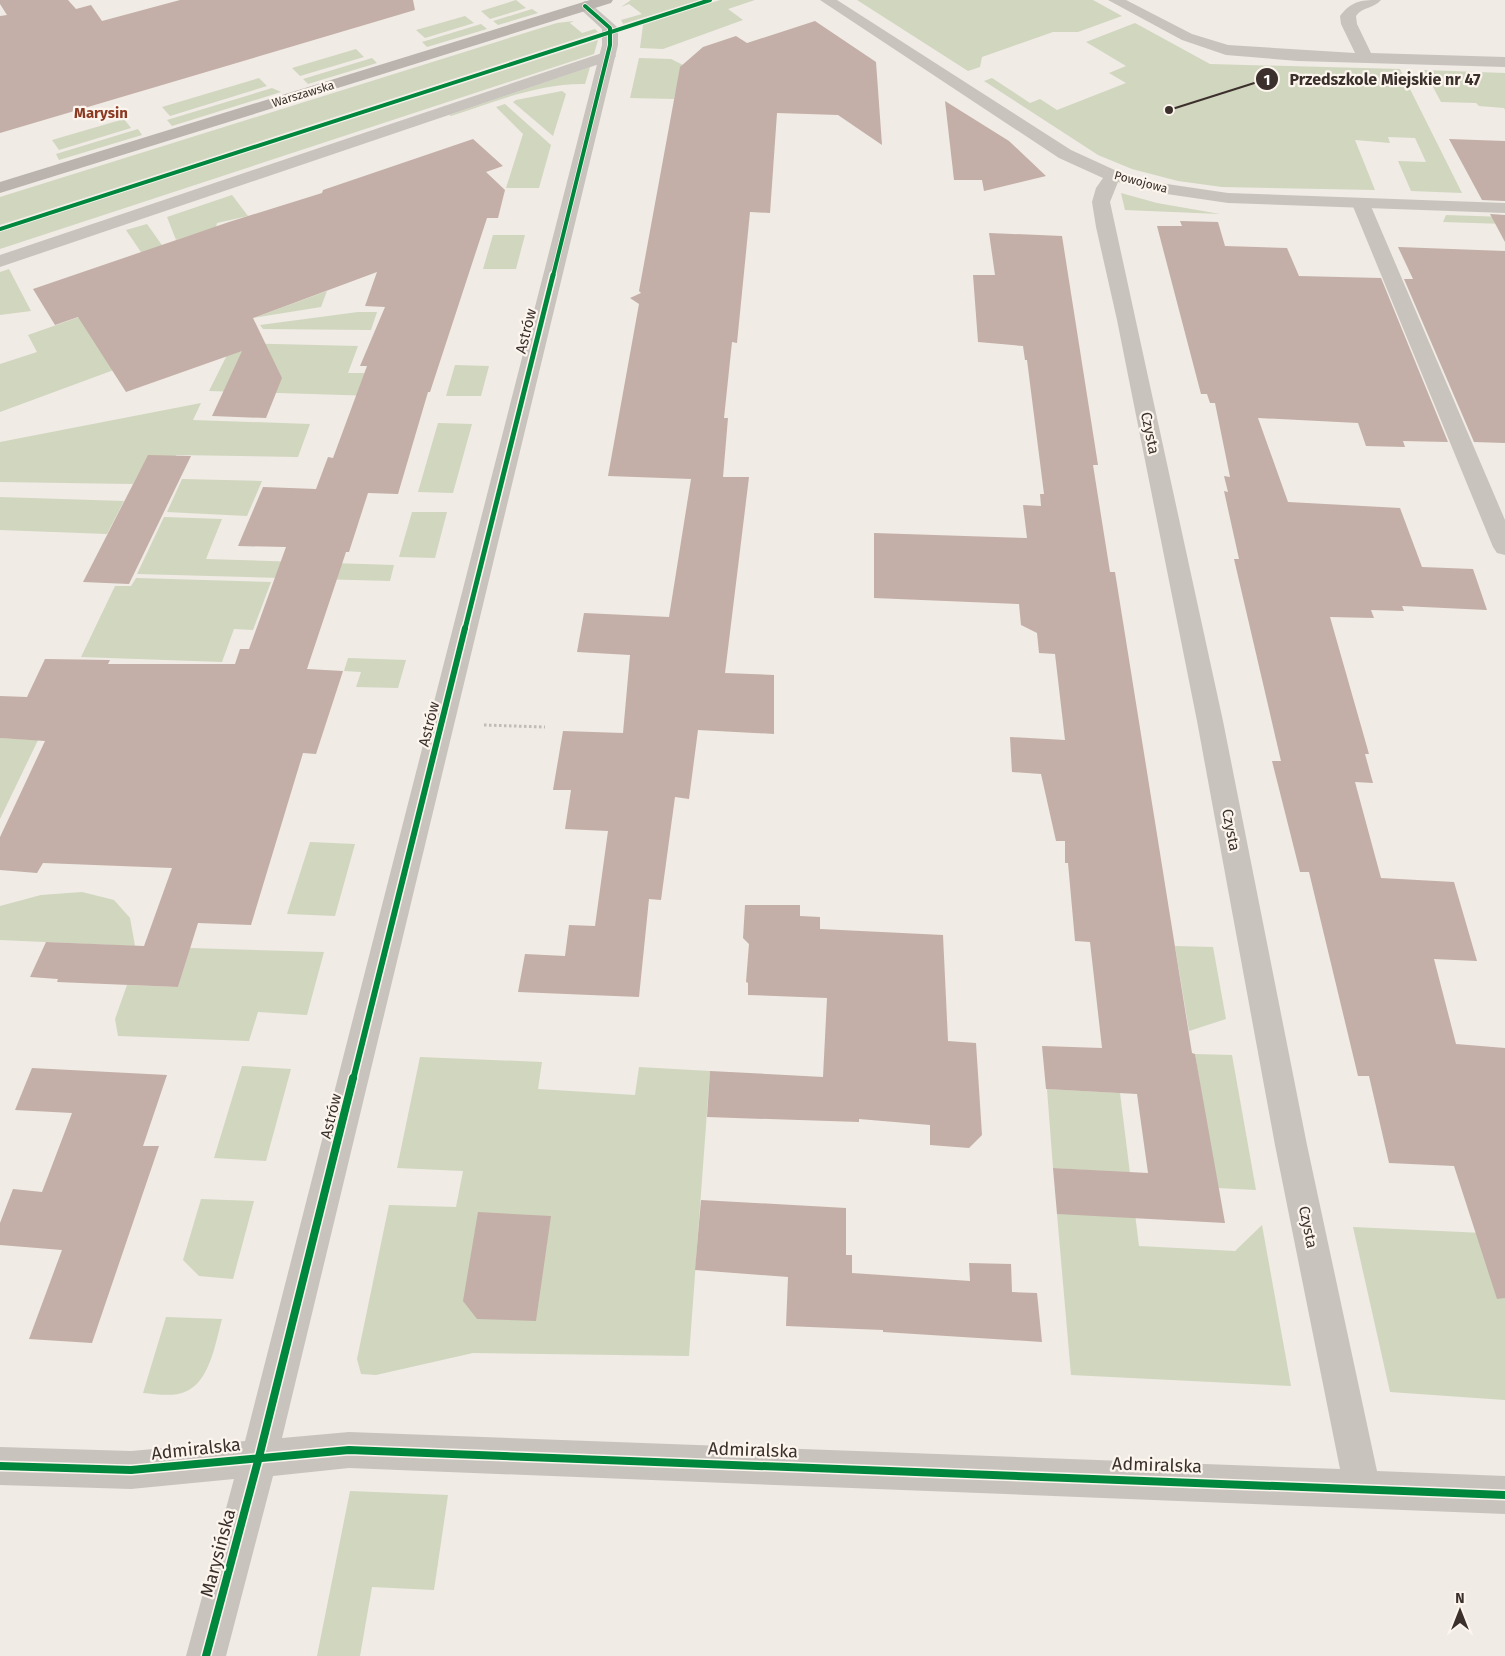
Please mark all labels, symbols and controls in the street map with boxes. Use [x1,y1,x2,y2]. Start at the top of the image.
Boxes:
callout: Przedszkole Miejskie nr 47 [1254,64,1490,95]
text: Przedszkole Miejskie nr 47 [1289,70,1481,89]
text: 1 [1264,71,1270,89]
street label: Warszawska [270,78,336,110]
district label: Marysin [74,104,128,122]
street label: Powojowa [1113,168,1169,196]
street label: Astrów [512,306,540,355]
street label: Czysta [1137,410,1163,456]
street label: Astrów [415,699,443,748]
street label: Czysta [1218,807,1244,853]
street label: Astrów [317,1091,345,1140]
street label: Czysta [1295,1204,1321,1250]
street label: Admiralska [150,1433,242,1465]
street label: Admiralska [708,1437,798,1463]
street label: Admiralska [1112,1452,1202,1478]
street label: Marysińska [196,1506,240,1600]
north arrow [1435,1586,1485,1636]
text: N [1455,1590,1465,1607]

